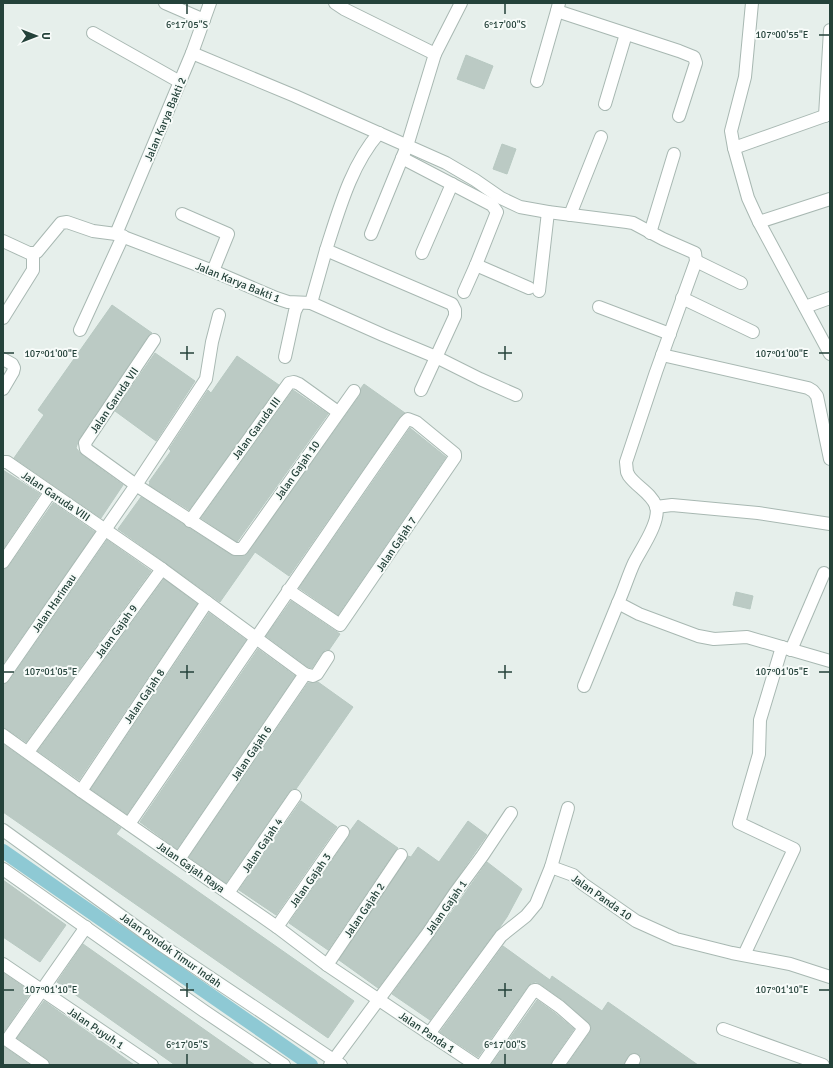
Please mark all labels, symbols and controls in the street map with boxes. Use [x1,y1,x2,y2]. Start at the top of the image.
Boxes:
north arrow [16,16,56,56]
text: 6°17'05"S [166,19,209,31]
text: 6°17'00"S [484,19,527,31]
text: 107°00'55"E [755,29,809,41]
text: U [39,32,52,40]
street label: Jalan Karya Bakti 2 [142,75,189,163]
street label: Jalan Karya Bakti 1 [194,260,282,305]
text: 107°01'00"E [24,348,78,360]
text: 107°01'00"E [755,348,809,360]
street label: Jalan Garuda VII [88,365,141,436]
street label: Jalan Garuda III [229,395,283,462]
street label: Jalan Gajah 10 [272,438,323,502]
street label: Jalan Garuda VIII [19,469,93,524]
street label: Jalan Gajah 7 [373,514,419,574]
street label: Jalan Harimau [30,572,79,635]
street label: Jalan Gajah 9 [93,602,140,661]
text: 107°01'05"E [24,666,78,678]
street label: Jalan Gajah 8 [121,666,167,726]
text: 107°01'05"E [755,666,809,678]
street label: Jalan Gajah 6 [228,723,274,783]
street label: Jalan Gajah 4 [239,815,285,875]
street label: Jalan Gajah Raya [154,839,227,896]
street label: Jalan Gajah 3 [287,851,334,910]
street label: Jalan Panda 10 [569,872,634,923]
street label: Jalan Gajah 1 [423,878,470,937]
street label: Jalan Gajah 2 [341,880,387,940]
street label: Jalan Pondok Timur Indah [117,910,224,990]
text: 107°01'10"E [24,984,78,996]
text: 107°01'10"E [755,984,809,996]
street label: Jalan Puyuh 1 [65,1005,126,1052]
street label: Jalan Panda 1 [396,1009,457,1056]
text: 6°17'05"S [166,1039,209,1051]
text: 6°17'00"S [484,1039,527,1051]

